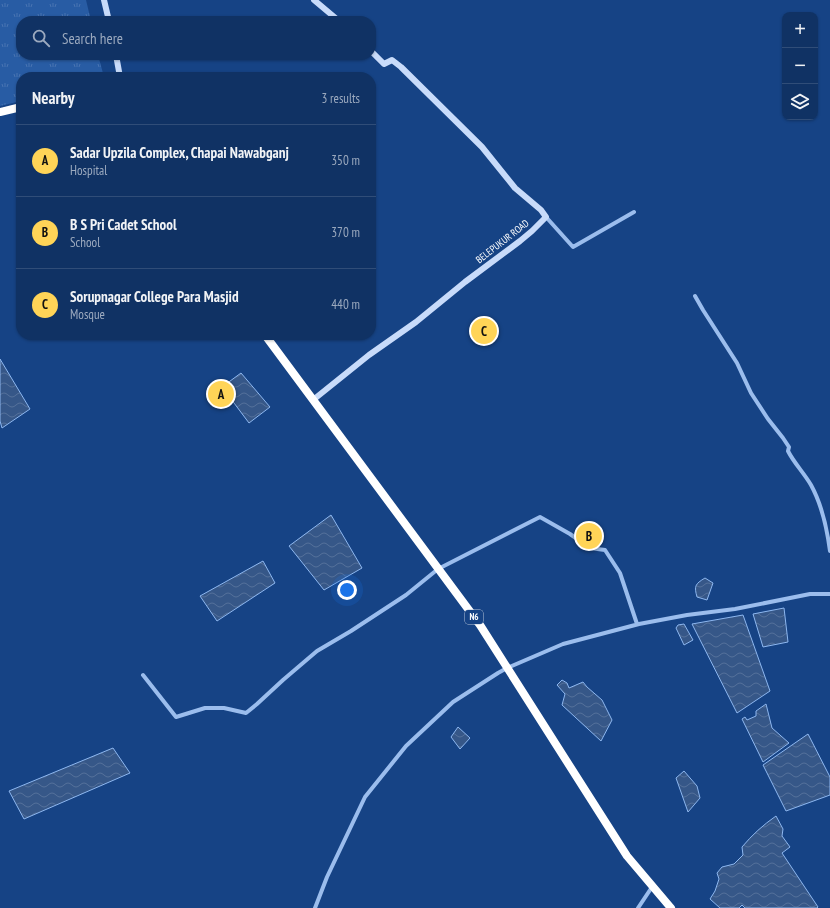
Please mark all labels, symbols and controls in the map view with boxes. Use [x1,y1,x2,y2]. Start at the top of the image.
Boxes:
map controls [782,12,818,120]
button: + [782,12,818,48]
search box [16,16,376,60]
icon: search [30,27,52,49]
text: Search here [62,29,123,48]
button: − [782,48,818,84]
button: layers [782,84,818,120]
text: Nearby [32,87,75,109]
text: 3 results [321,90,360,107]
text: Sadar Upzila Complex, Chapai Nawabganj [70,143,289,162]
text: A [42,152,48,169]
text: 350 m [331,152,360,169]
text: Hospital [70,162,107,179]
text: B S Pri Cadet School [70,215,177,234]
street label: BELEPUKUR ROAD [473,217,532,266]
text: B [42,224,48,241]
text: 370 m [331,224,360,241]
text: School [70,234,100,251]
text: Sorupnagar College Para Masjid [70,287,239,306]
text: C [42,296,48,313]
text: 440 m [331,296,360,313]
text: Mosque [70,306,105,323]
pin: C [471,316,497,346]
pin: A [208,379,234,409]
pin: B [576,521,602,551]
your location [337,580,357,600]
road number: N6 [465,610,483,624]

